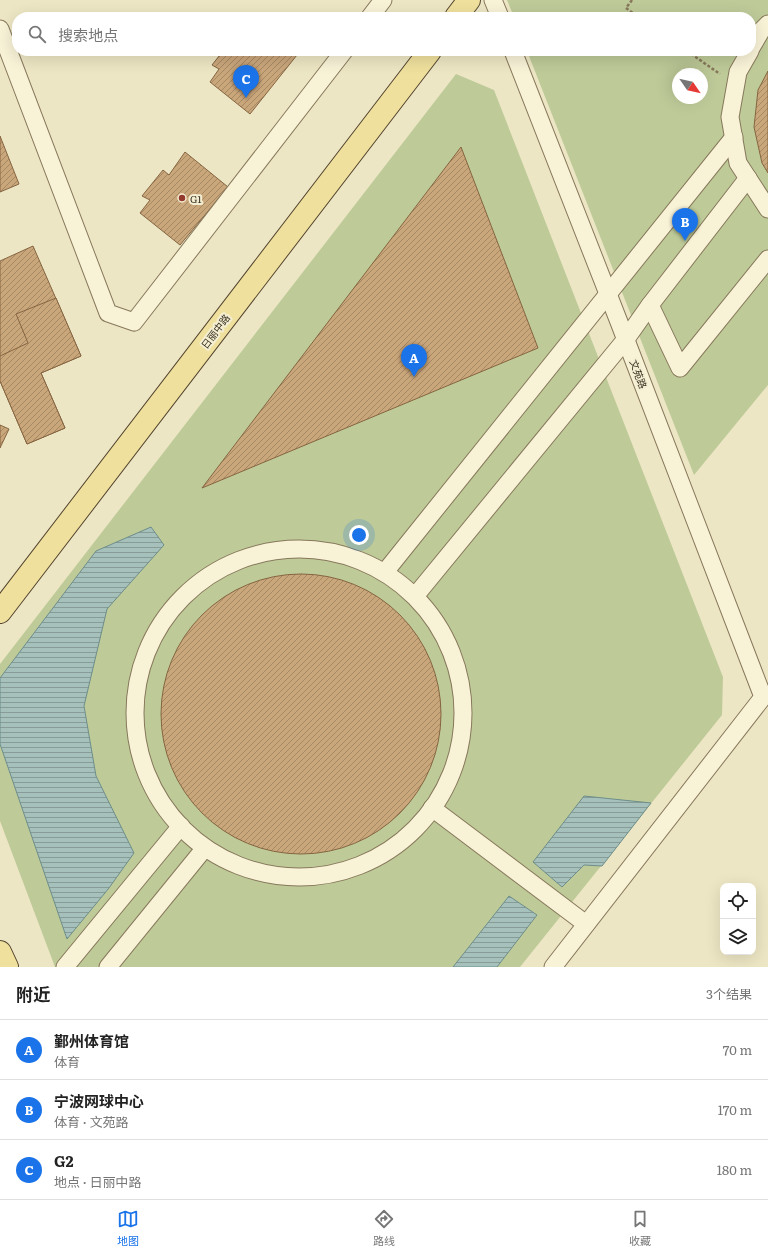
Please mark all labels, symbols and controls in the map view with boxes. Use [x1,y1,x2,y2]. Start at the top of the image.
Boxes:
search box [12,12,756,56]
icon: search [26,23,48,45]
text: 搜索地点 [58,23,118,46]
pin: C [233,65,259,98]
north arrow [672,68,708,104]
place label: G1 [190,191,202,206]
marker: G1 [177,193,187,203]
pin: B [672,208,698,241]
street label: 日丽中路 [197,311,233,351]
pin: A [401,344,427,377]
street label: 文苑路 [627,357,651,391]
your location [349,525,369,545]
map controls [720,883,756,955]
button: locate [720,883,756,919]
button: layers [720,919,756,955]
text: 附近 [16,981,50,1006]
text: 3个结果 [706,984,752,1003]
text: 鄞州体育馆 [54,1029,129,1052]
text: A [24,1040,34,1059]
text: 70 m [723,1040,752,1059]
text: 体育 [54,1052,80,1071]
text: 宁波网球中心 [54,1089,144,1112]
text: B [25,1100,33,1119]
text: 170 m [718,1100,752,1119]
text: 体育 · 文苑路 [54,1112,129,1131]
text: G2 [54,1149,74,1172]
text: C [24,1160,34,1179]
text: 180 m [717,1160,752,1179]
text: 地点 · 日丽中路 [54,1172,142,1191]
tab: 地图 [117,1208,139,1248]
tab: 路线 [373,1208,395,1248]
tab: 收藏 [629,1208,651,1248]

